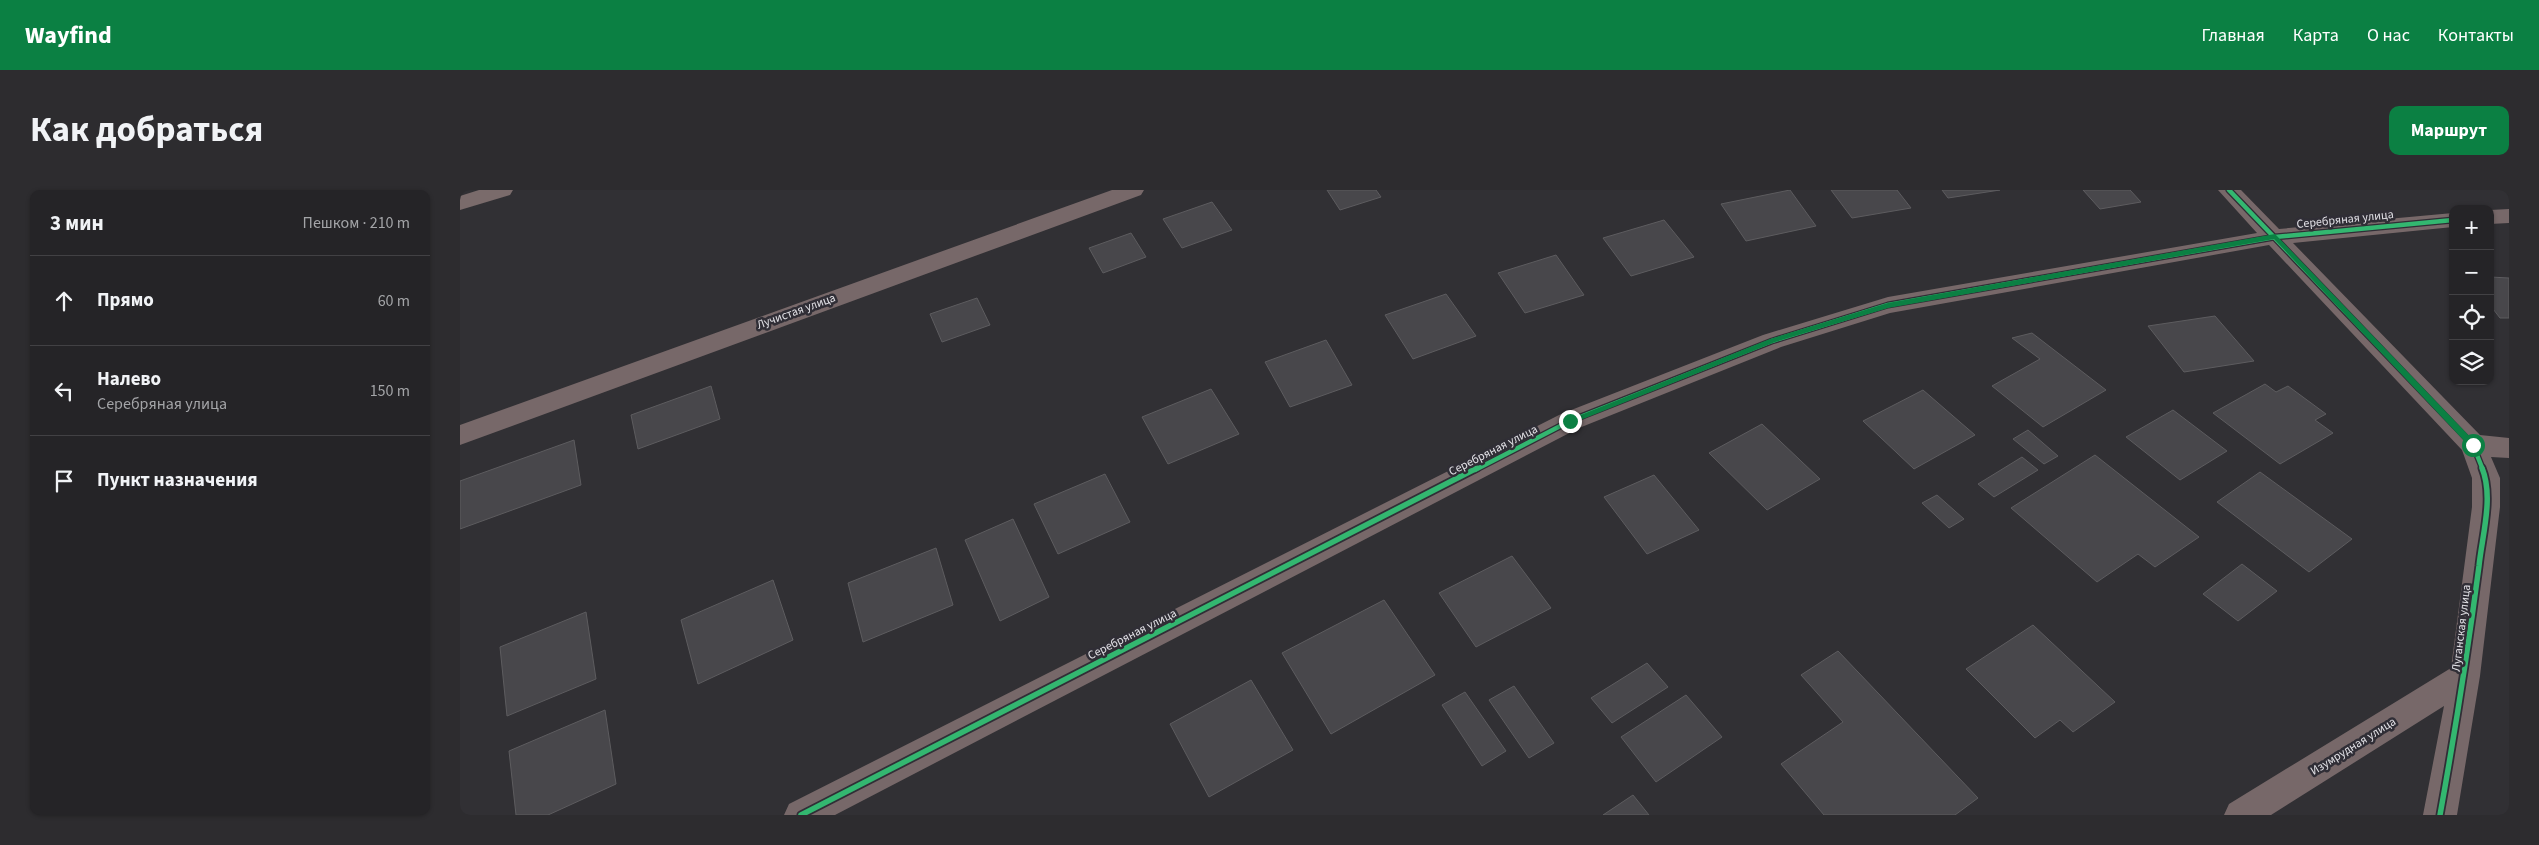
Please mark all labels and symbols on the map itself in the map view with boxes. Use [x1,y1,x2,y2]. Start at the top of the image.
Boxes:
street label: Серебряная улица [2296,206,2394,233]
street label: Лучистая улица [754,289,838,334]
route end [1559,410,1582,433]
street label: Серебряная улица [1446,421,1541,480]
route start [2462,434,2485,457]
street label: Луганская улица [2448,583,2475,673]
street label: Серебряная улица [1085,605,1180,664]
street label: Изумрудная улица [2307,713,2399,780]

